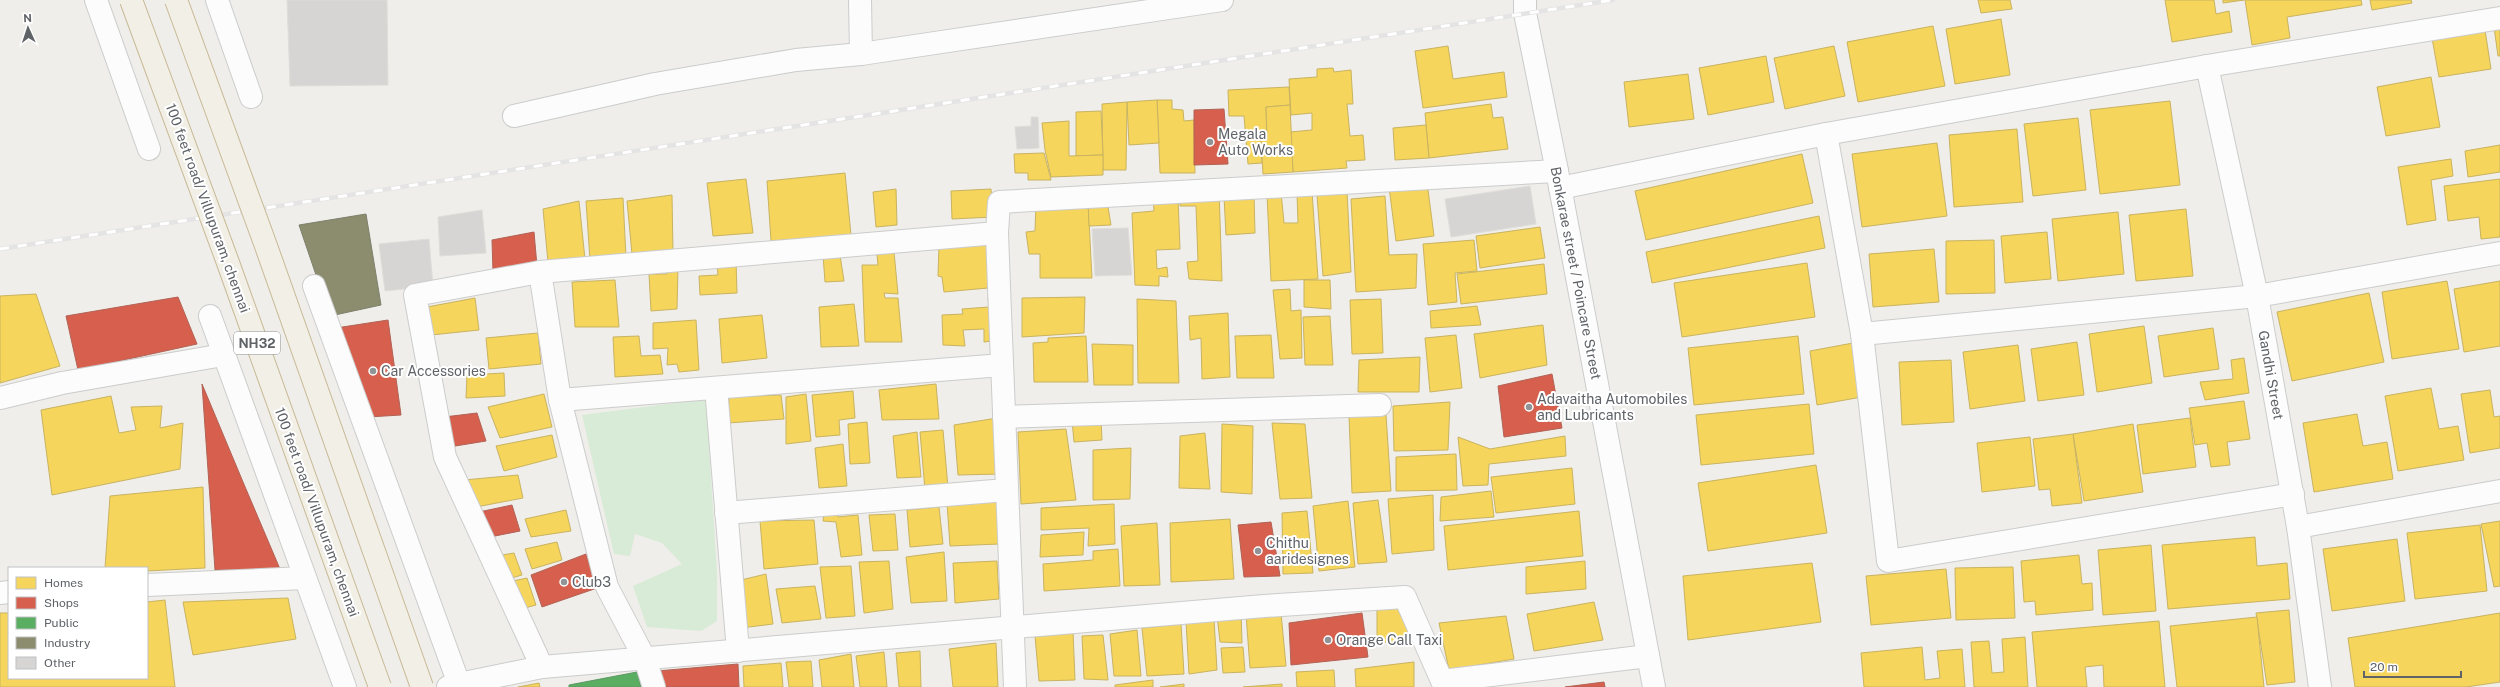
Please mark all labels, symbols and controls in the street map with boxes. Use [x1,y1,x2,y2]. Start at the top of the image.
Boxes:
north arrow [8,8,48,48]
text: N [23,12,32,24]
street label: 100 feet road/ Villupuram, chennai [163,101,253,315]
place label: Megala Auto Works [1218,126,1293,158]
marker: Megala Auto Works [1205,137,1215,147]
street label: Bonkarae street / Poincare Street [1547,165,1605,381]
street label: Gandhi Street [2255,329,2287,421]
road number: NH32 [234,332,280,354]
place label: Car Accessories [381,363,486,379]
marker: Car Accessories [368,366,378,376]
place label: Adavaitha Automobiles and Lubricants [1537,391,1687,423]
marker: Adavaitha Automobiles and Lubricants [1524,402,1534,412]
street label: 100 feet road/ Villupuram, chennai [272,405,362,619]
place label: Chithu aaridesignes [1266,535,1349,567]
marker: Chithu aaridesignes [1253,546,1263,556]
legend [8,567,148,679]
place label: Club3 [572,574,611,590]
text: Homes [44,576,83,590]
marker: Club3 [559,577,569,587]
text: Shops [44,596,79,610]
text: Public [44,616,79,630]
place label: Orange Call Taxi [1336,632,1442,648]
marker: Orange Call Taxi [1323,635,1333,645]
text: Industry [44,636,91,650]
scale bar [2364,653,2461,679]
text: Other [44,656,76,670]
text: 20 m [2370,660,2398,674]

